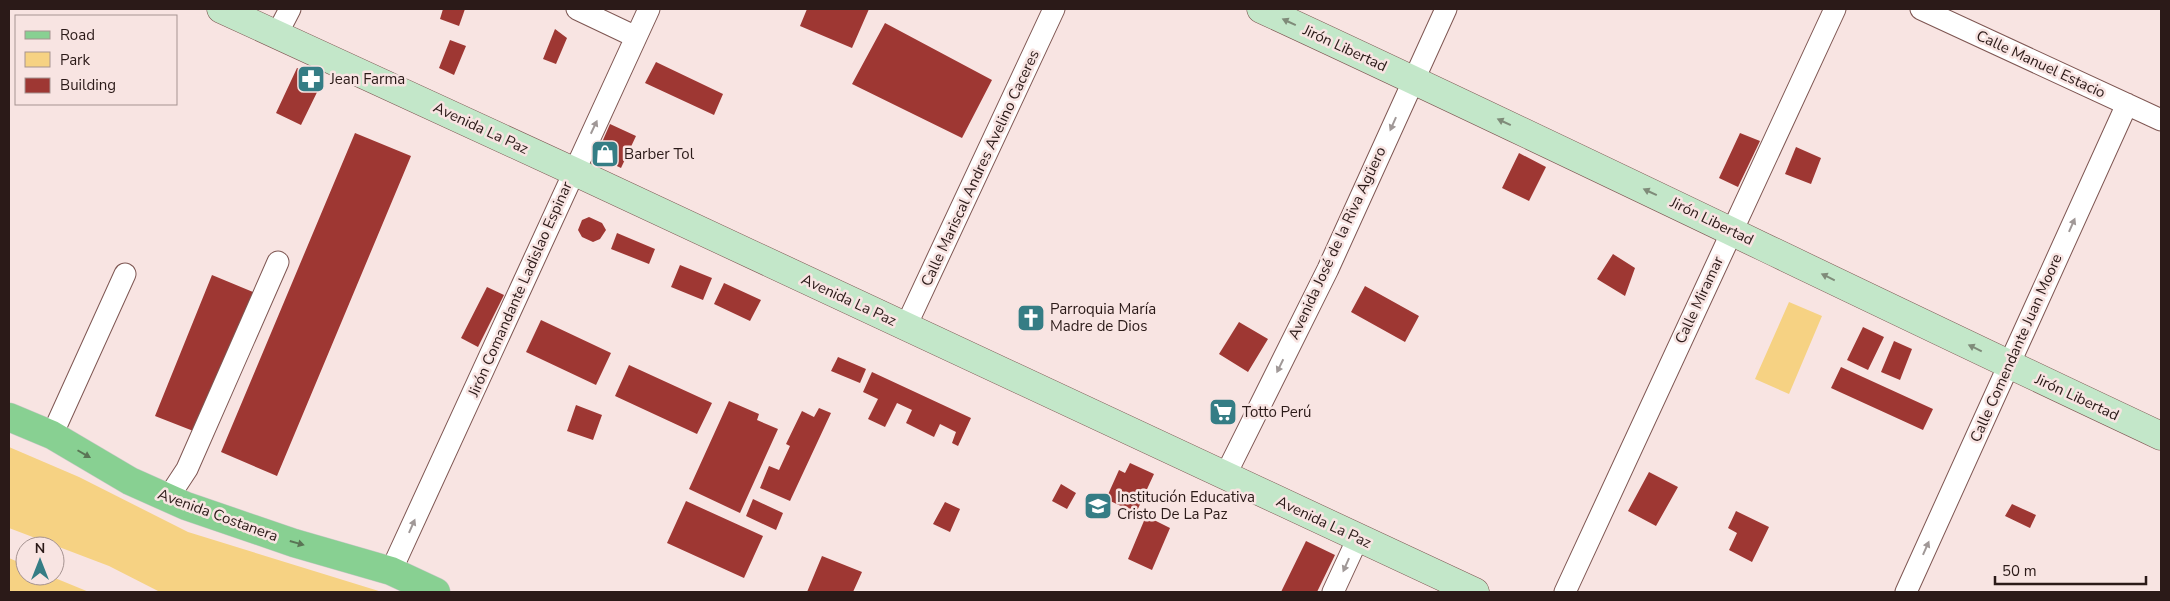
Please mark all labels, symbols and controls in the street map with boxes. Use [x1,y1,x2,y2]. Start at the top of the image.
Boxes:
legend [15,15,178,105]
one-way arrow [1282,17,1296,25]
street label: Jirón Libertad [1299,19,1390,76]
text: Road [60,25,95,45]
street label: Calle Manuel Estacio [1973,25,2109,103]
street label: Calle Mariscal Andres Avelino Caceres [916,47,1044,289]
text: Park [60,50,90,70]
pharmacy icon: Jean Farma [296,64,326,94]
place label: Jean Farma [329,69,405,89]
text: Building [60,75,116,95]
street label: Avenida La Paz [430,97,532,159]
one-way arrow [1388,117,1396,131]
one-way arrow [1496,118,1511,126]
one-way arrow [590,120,598,134]
shop icon: Barber Tol [590,139,620,169]
street label: Avenida José de la Riva Agüero [1283,143,1391,343]
place label: Barber Tol [624,144,695,164]
street label: Jirón Comandante Ladislao Espinar [463,178,577,401]
one-way arrow [1643,188,1657,196]
street label: Jirón Libertad [1666,192,1757,250]
one-way arrow [2068,218,2076,232]
street label: Calle Comendante Juan Moore [1965,251,2067,445]
street label: Calle Miramar [1670,253,1728,347]
street label: Avenida La Paz [798,269,900,331]
one-way arrow [1821,273,1835,281]
place label: Parroquia María Madre de Dios [1050,299,1156,336]
church icon: Parroquia María Madre de Dios [1016,303,1046,333]
one-way arrow [1967,344,1982,352]
one-way arrow [1275,359,1283,373]
street label: Jirón Libertad [2031,368,2122,425]
supermarket icon: Totto Perú [1208,397,1238,427]
place label: Totto Perú [1242,402,1312,422]
one-way arrow [77,449,90,458]
street label: Avenida Costanera [155,484,281,546]
place label: Institución Educativa Cristo De La Paz [1117,487,1255,524]
school or university icon: Institución Educativa Cristo De La Paz [1083,491,1113,521]
street label: Avenida La Paz [1273,491,1375,553]
one-way arrow [408,519,416,533]
north arrow [15,536,65,586]
text: N [35,539,45,558]
one-way arrow [290,540,305,548]
one-way arrow [1923,541,1931,555]
scale bar [1995,554,2146,586]
one-way arrow [1341,558,1349,572]
text: 50 m [2002,561,2037,581]

